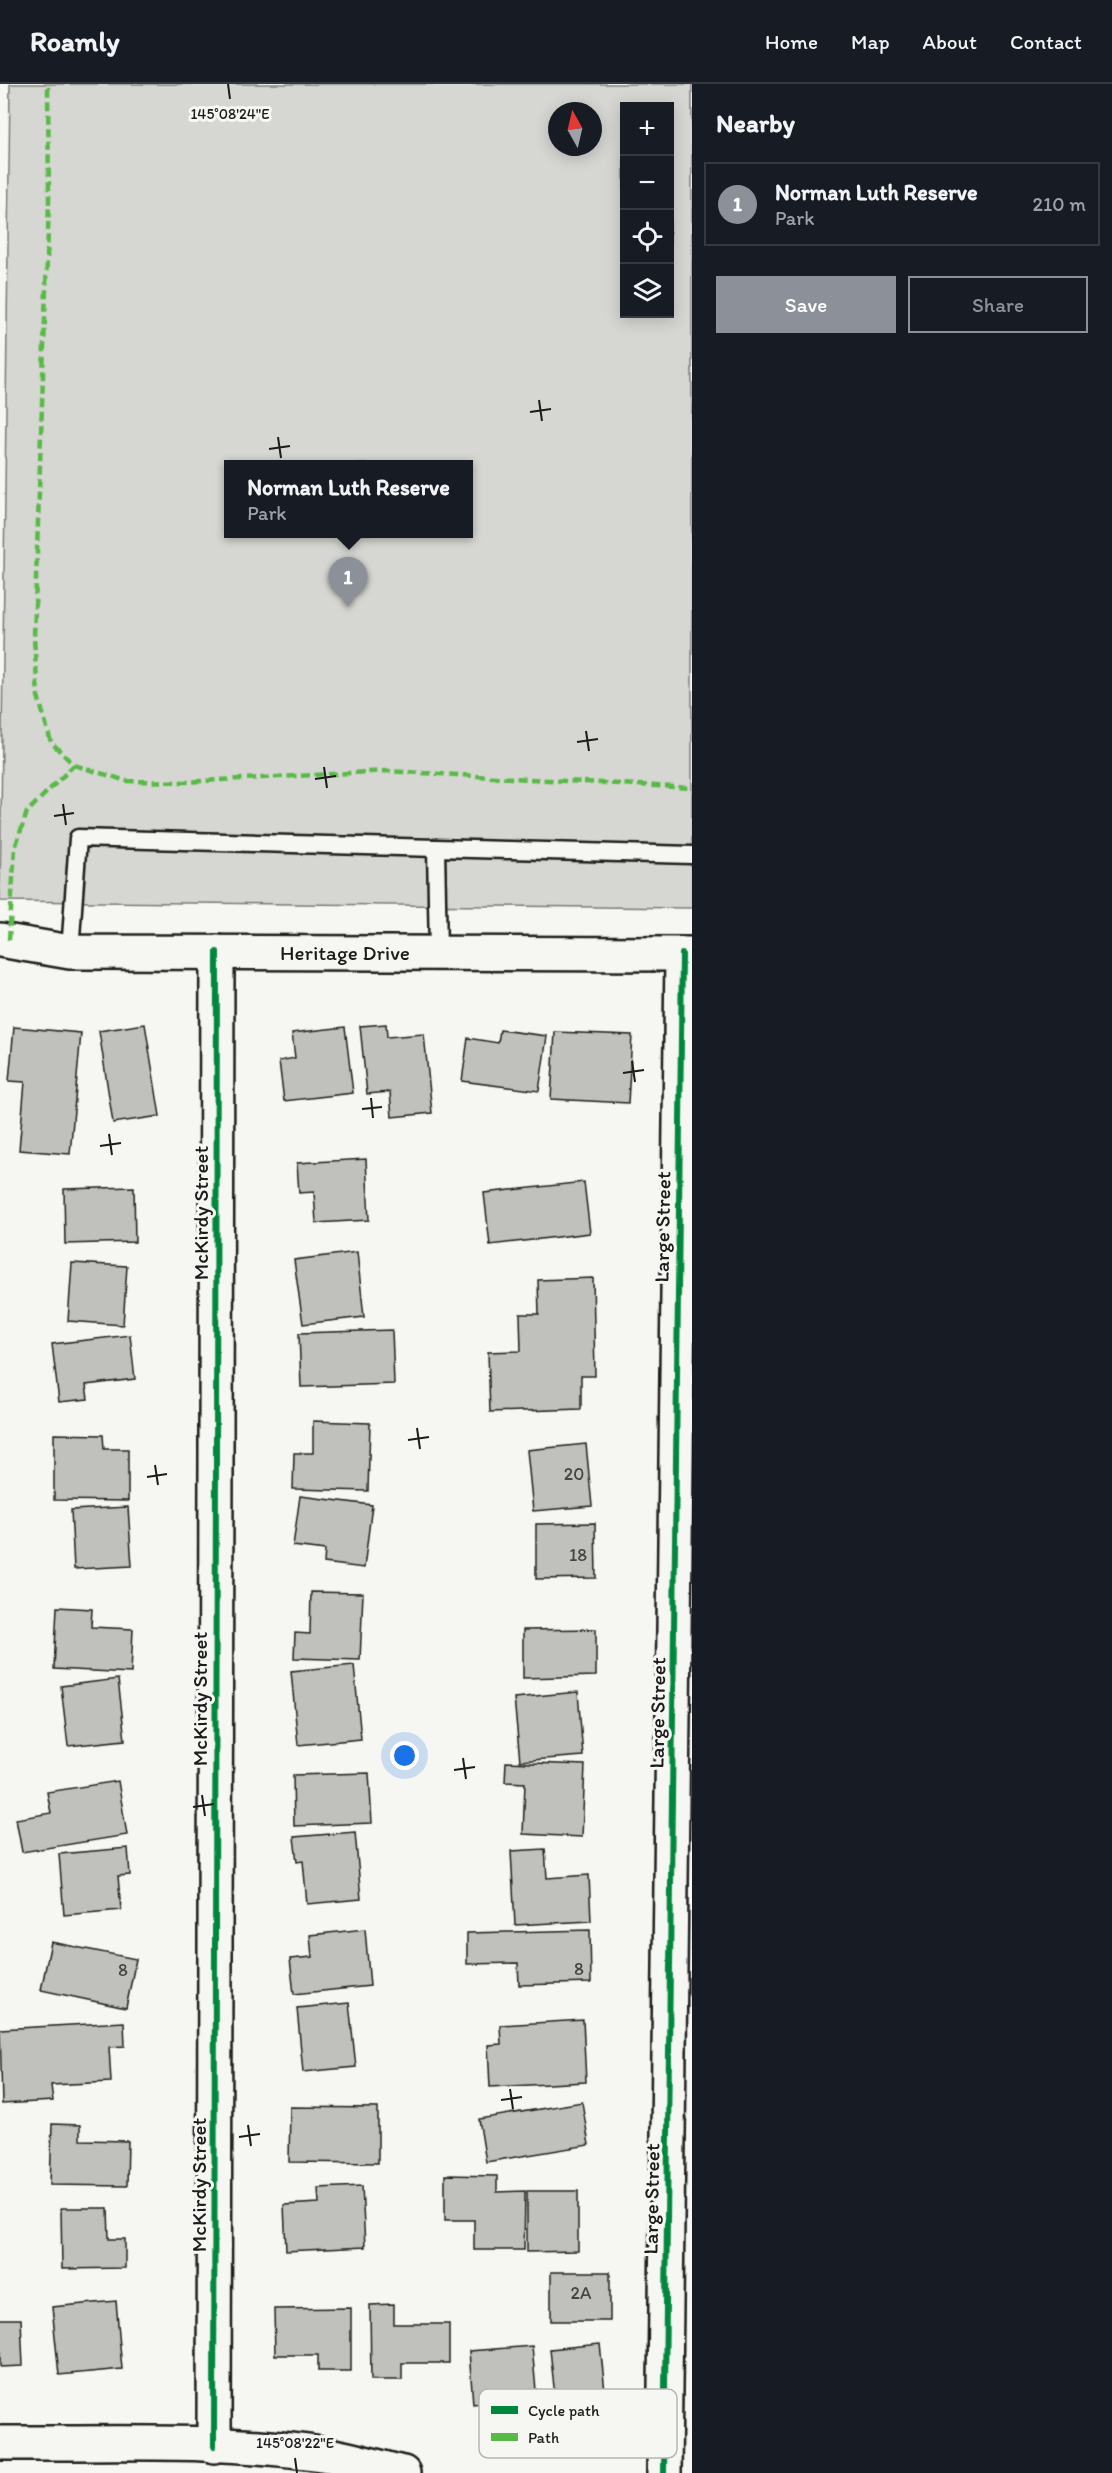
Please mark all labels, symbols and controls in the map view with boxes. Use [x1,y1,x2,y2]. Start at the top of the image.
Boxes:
text: Roamly [30,24,120,58]
text: Home [765,29,818,54]
text: Map [851,29,890,54]
text: About [923,29,977,54]
text: Contact [1010,29,1082,54]
north arrow [548,102,602,156]
map controls [620,102,674,318]
button: + [620,102,674,156]
text: 145°08'24"E [190,105,270,123]
text: Nearby [716,107,795,139]
button: − [620,156,674,210]
text: Norman Luth Reserve [775,179,978,206]
text: 1 [733,192,742,216]
text: 210 m [1033,192,1086,216]
text: Park [775,206,814,230]
button: locate [620,210,674,264]
button: layers [620,264,674,318]
button: Save [716,276,896,333]
button: Share [908,276,1088,333]
popup [224,460,473,538]
text: Norman Luth Reserve [247,474,450,501]
text: Park [247,501,287,525]
pin: 1 [328,558,368,607]
street label: Heritage Drive [280,940,410,965]
street label: McKirdy Street [188,1146,213,1280]
street label: Large Street [649,1171,675,1283]
house number: 20 [564,1463,584,1485]
house number: 18 [569,1544,587,1566]
street label: McKirdy Street [187,1632,212,1766]
street label: Large Street [644,1657,670,1769]
your location [390,1741,419,1770]
house number: 8 [574,1958,584,1980]
house number: 8 [118,1959,128,1981]
street label: McKirdy Street [186,2118,211,2252]
street label: Large Street [638,2143,664,2255]
house number: 2A [571,2282,592,2304]
legend [479,2389,677,2458]
text: Cycle path [528,2401,600,2420]
text: Path [528,2428,559,2447]
text: 145°08'22"E [256,2434,334,2452]

